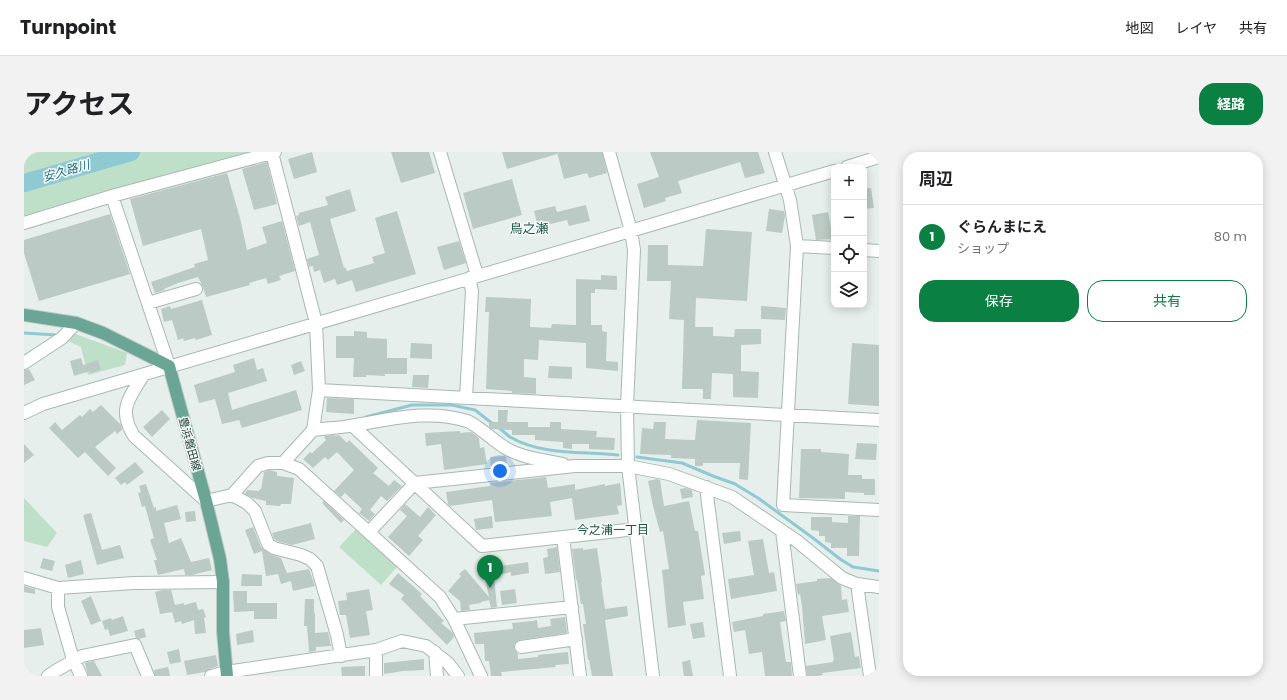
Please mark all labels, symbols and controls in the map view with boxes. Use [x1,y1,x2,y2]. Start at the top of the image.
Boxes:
text: Turnpoint [20,14,116,41]
text: 地図 [1125,18,1153,38]
text: レイヤ [1175,18,1217,38]
text: 共有 [1239,18,1267,38]
button: 経路 [1199,83,1263,125]
text: アクセス [24,85,135,124]
water label: 安久路川 [40,155,93,185]
map controls [831,164,867,308]
button: + [831,164,867,200]
text: 周辺 [919,167,953,191]
button: − [831,200,867,236]
text: ぐらんまにえ [957,216,1047,237]
district label: 鳥之瀬 [509,219,549,238]
text: 1 [930,227,934,246]
text: 80 m [1214,227,1247,246]
button: locate [831,236,867,272]
text: ショップ [957,239,1009,258]
button: layers [831,272,867,308]
button: 保存 [919,280,1079,322]
button: 共有 [1087,280,1247,322]
street label: 豊浜磐田線 [175,415,205,473]
your location [490,461,510,481]
district label: 今之浦一丁目 [577,521,649,538]
pin: 1 [477,555,503,588]

